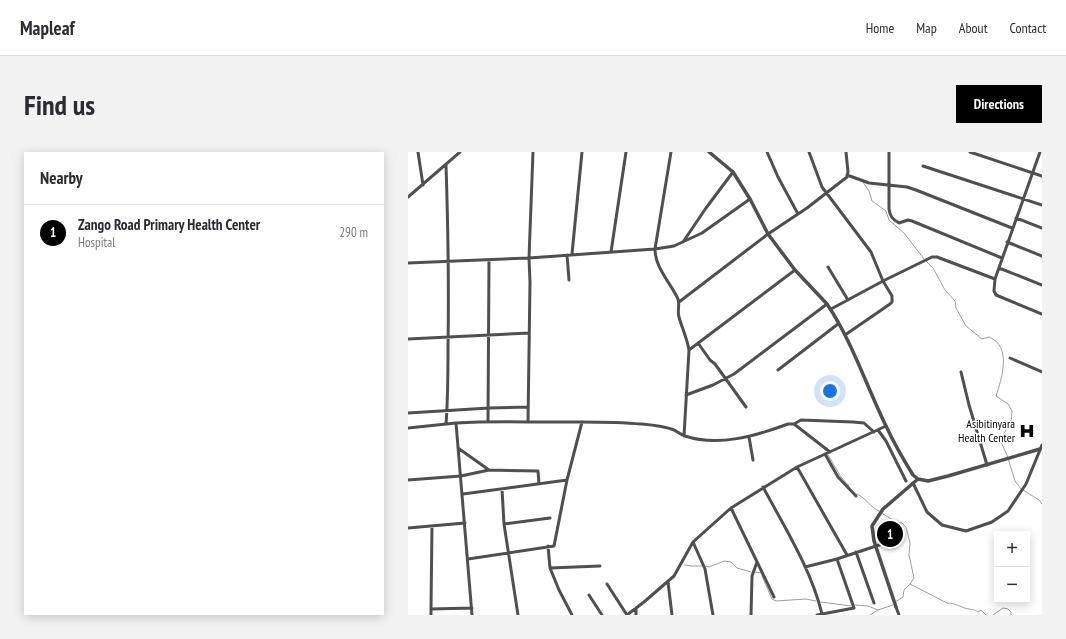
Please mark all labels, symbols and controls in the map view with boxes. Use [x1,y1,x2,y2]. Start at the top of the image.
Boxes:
text: Mapleaf [20,16,75,40]
text: Home [866,19,894,37]
text: Map [916,19,937,37]
text: About [959,19,988,37]
text: Contact [1010,19,1046,37]
button: Directions [956,85,1042,123]
text: Find us [24,86,95,123]
text: Nearby [40,167,83,189]
text: Zango Road Primary Health Center [78,215,260,234]
text: 1 [50,224,56,241]
text: 290 m [339,224,368,241]
text: Hospital [78,234,115,251]
your location [820,381,840,401]
place label: Asibitinyara Health Center [958,416,1016,445]
hospital icon: Asibitinyara Health Center [1018,422,1036,440]
pin: 1 [877,519,903,549]
map controls [994,531,1030,603]
button: + [994,531,1030,567]
button: − [994,567,1030,603]

